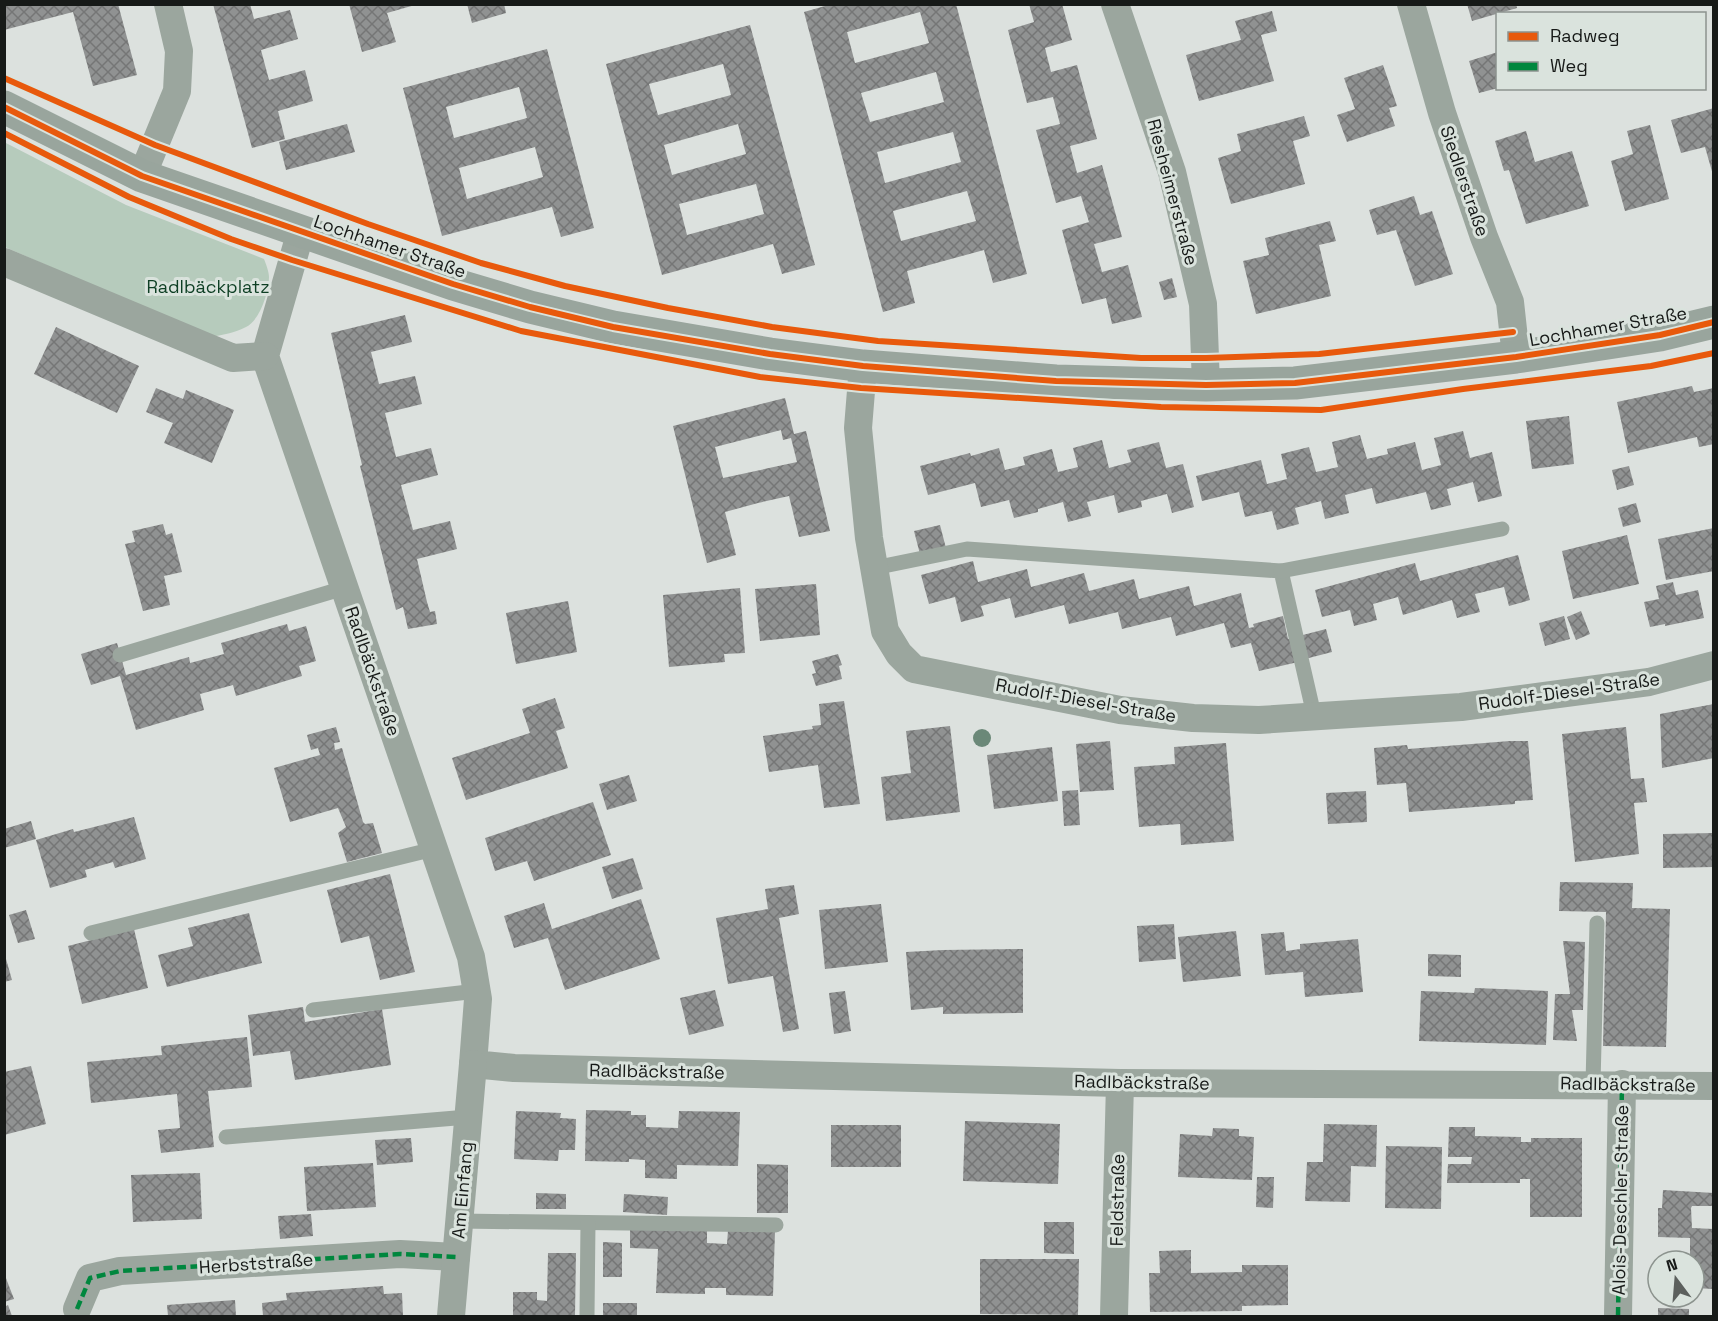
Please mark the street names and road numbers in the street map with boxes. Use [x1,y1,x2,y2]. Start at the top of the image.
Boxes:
street label: Riesheimerstraße [1142,116,1204,268]
street label: Siedlerstraße [1435,123,1495,239]
street label: Lochhamer Straße [311,209,469,283]
street label: Lochhamer Straße [1527,301,1689,351]
street label: Radlbäckstraße [340,603,406,739]
street label: Rudolf-Diesel-Straße [1477,667,1661,715]
street label: Rudolf-Diesel-Straße [994,673,1178,727]
street label: Radlbäckstraße [589,1058,725,1084]
street label: Radlbäckstraße [1074,1069,1210,1095]
street label: Radlbäckstraße [1560,1071,1696,1097]
street label: Alois-Deschler-Straße [1607,1105,1633,1295]
street label: Am Einfang [446,1140,478,1240]
street label: Feldstraße [1105,1153,1129,1247]
street label: Herbststraße [198,1248,314,1278]

